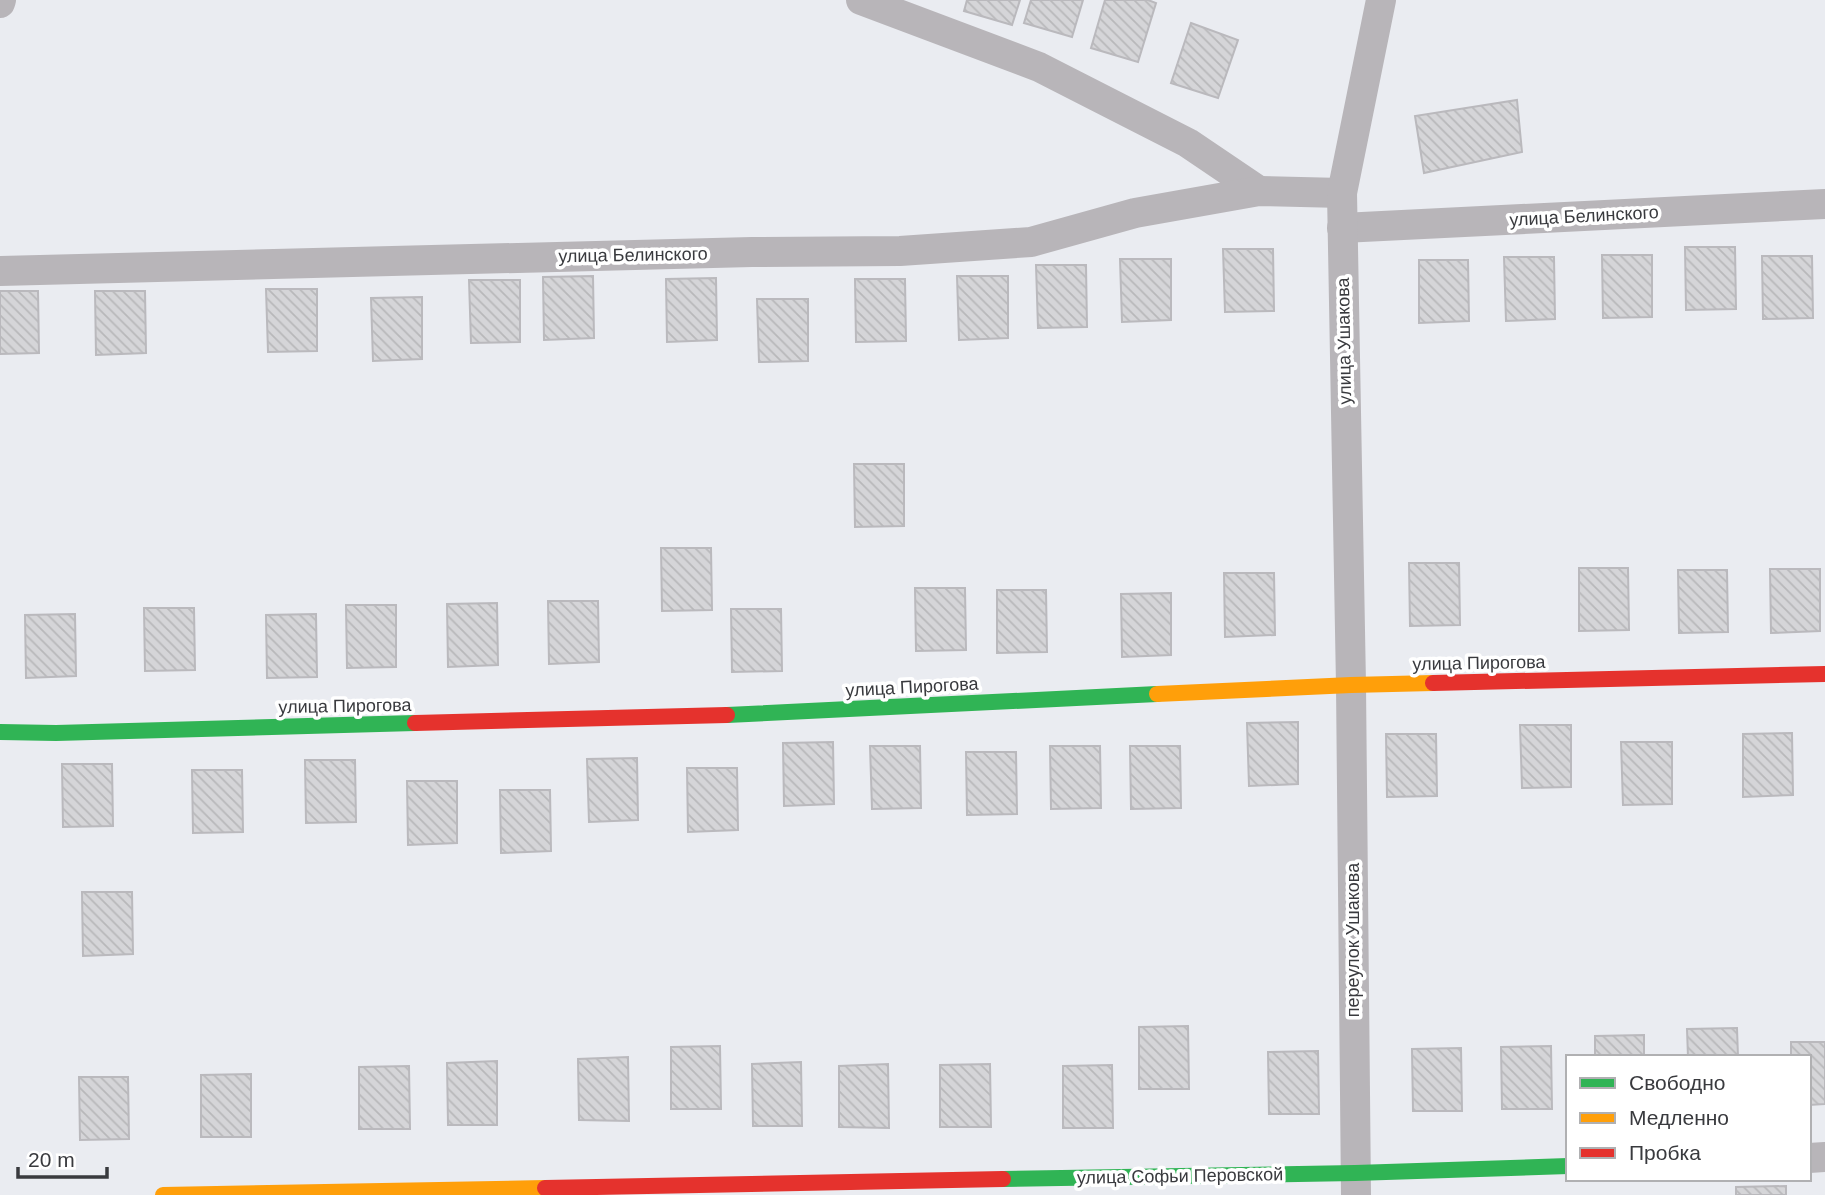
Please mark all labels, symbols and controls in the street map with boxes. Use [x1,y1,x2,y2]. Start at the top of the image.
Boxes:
street label: улица Белинского [1509,202,1659,230]
street label: улица Белинского [558,244,708,266]
street label: улица Ушакова [1333,276,1355,405]
street label: улица Пирогова [1412,652,1547,674]
street label: улица Пирогова [845,673,980,700]
street label: улица Пирогова [278,695,413,717]
street label: переулок Ушакова [1343,862,1363,1017]
legend [1566,1055,1811,1181]
text: Свободно [1629,1071,1726,1094]
text: Медленно [1629,1106,1729,1129]
scale bar [18,1136,107,1180]
text: Пробка [1629,1141,1701,1164]
text: 20 m [28,1148,75,1171]
street label: улица Софьи Перовской [1077,1164,1283,1188]

